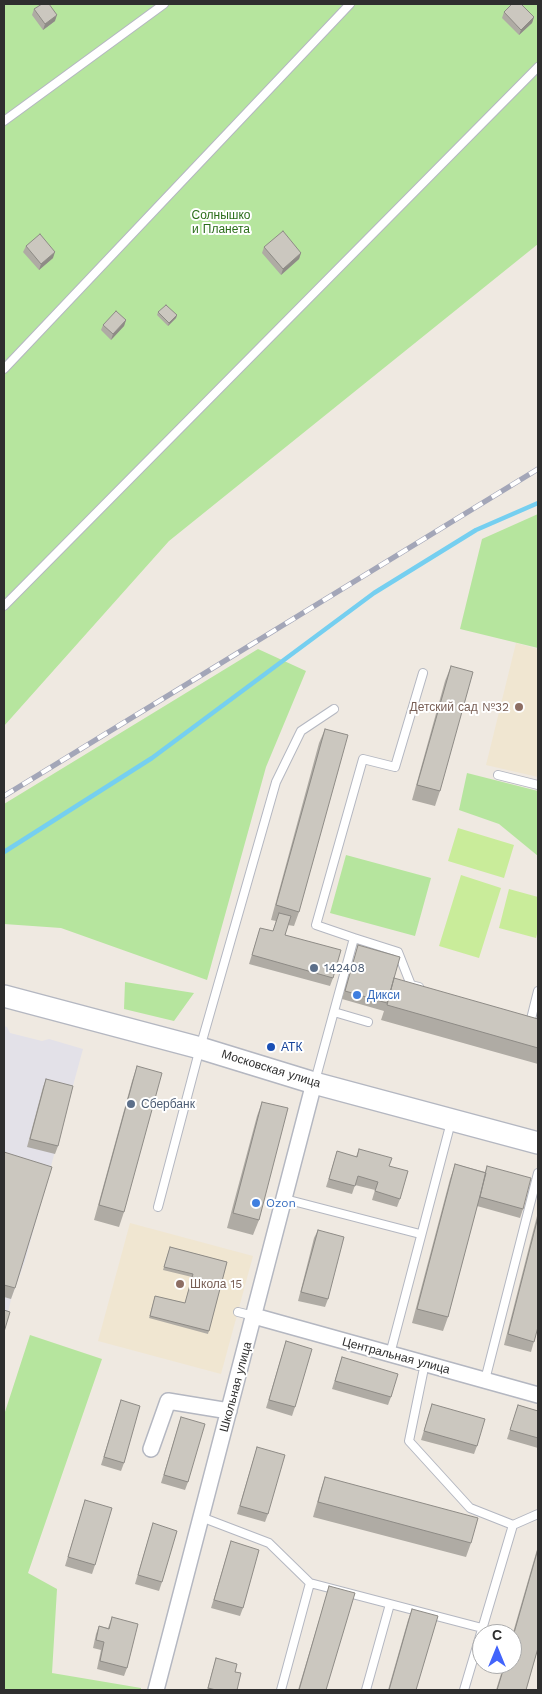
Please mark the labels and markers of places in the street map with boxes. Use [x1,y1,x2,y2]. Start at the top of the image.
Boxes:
place label: Детский сад №32 [410,700,509,714]
marker: Детский сад №32 [513,701,525,713]
place label: 142408 [324,961,365,975]
marker: 142408 [308,962,320,974]
place label: Дикси [367,988,400,1002]
marker: Дикси [351,989,363,1001]
place label: АТК [281,1040,302,1054]
marker: АТК [265,1041,277,1053]
place label: Сбербанк [141,1097,195,1111]
marker: Сбербанк [125,1098,137,1110]
place label: Ozon [266,1196,296,1210]
marker: Ozon [250,1197,262,1209]
place label: Школа 15 [190,1277,242,1291]
marker: Школа 15 [174,1278,186,1290]

